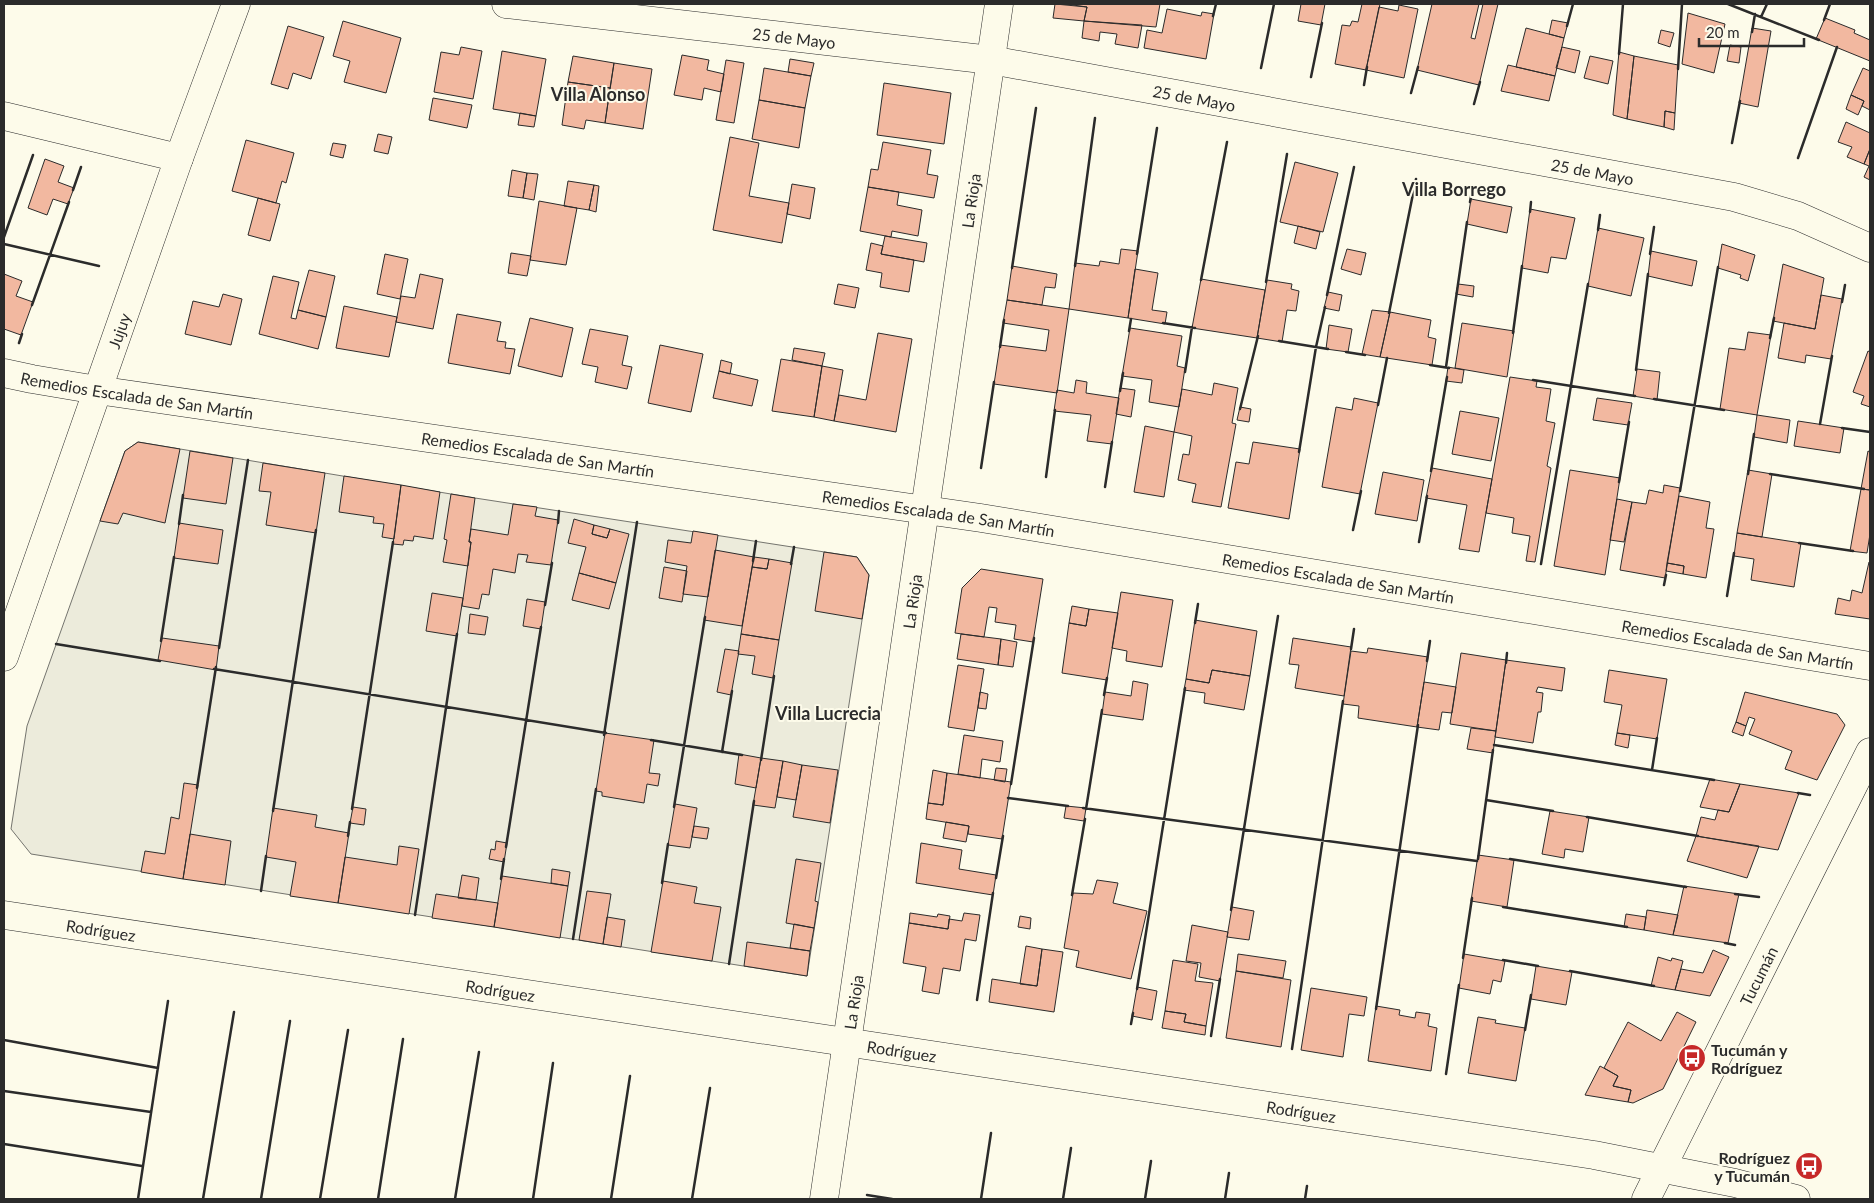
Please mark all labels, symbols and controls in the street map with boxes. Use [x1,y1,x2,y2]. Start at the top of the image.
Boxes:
scale bar [1699,15,1804,47]
street label: 25 de Mayo [751,23,837,52]
text: 20 m [1706,23,1740,41]
street label: 25 de Mayo [1151,81,1237,114]
district label: Villa Alonso [550,83,645,105]
street label: 25 de Mayo [1550,154,1636,188]
street label: La Rioja [957,172,984,229]
district label: Villa Borrego [1401,178,1506,200]
street label: Jujuy [104,309,134,351]
street label: Remedios Escalada de San Martín [19,367,255,422]
street label: Remedios Escalada de San Martín [420,428,656,480]
street label: Remedios Escalada de San Martín [821,486,1056,540]
street label: Remedios Escalada de San Martín [1221,549,1456,606]
street label: La Rioja [898,573,925,630]
street label: Remedios Escalada de San Martín [1620,615,1855,673]
district label: Villa Lucrecia [774,702,881,724]
street label: Rodríguez [65,915,137,944]
street label: Tucumán [1735,943,1781,1008]
street label: La Rioja [839,974,866,1031]
street label: Rodríguez [464,975,536,1005]
street label: Rodríguez [866,1036,938,1065]
place label: Tucumán y Rodríguez [1711,1040,1788,1077]
bus stop icon: Tucumán y Rodríguez [1677,1043,1707,1073]
street label: Rodríguez [1265,1096,1337,1125]
place label: Rodríguez y Tucumán [1714,1148,1790,1185]
bus stop icon: Rodríguez y Tucumán [1794,1151,1824,1181]

